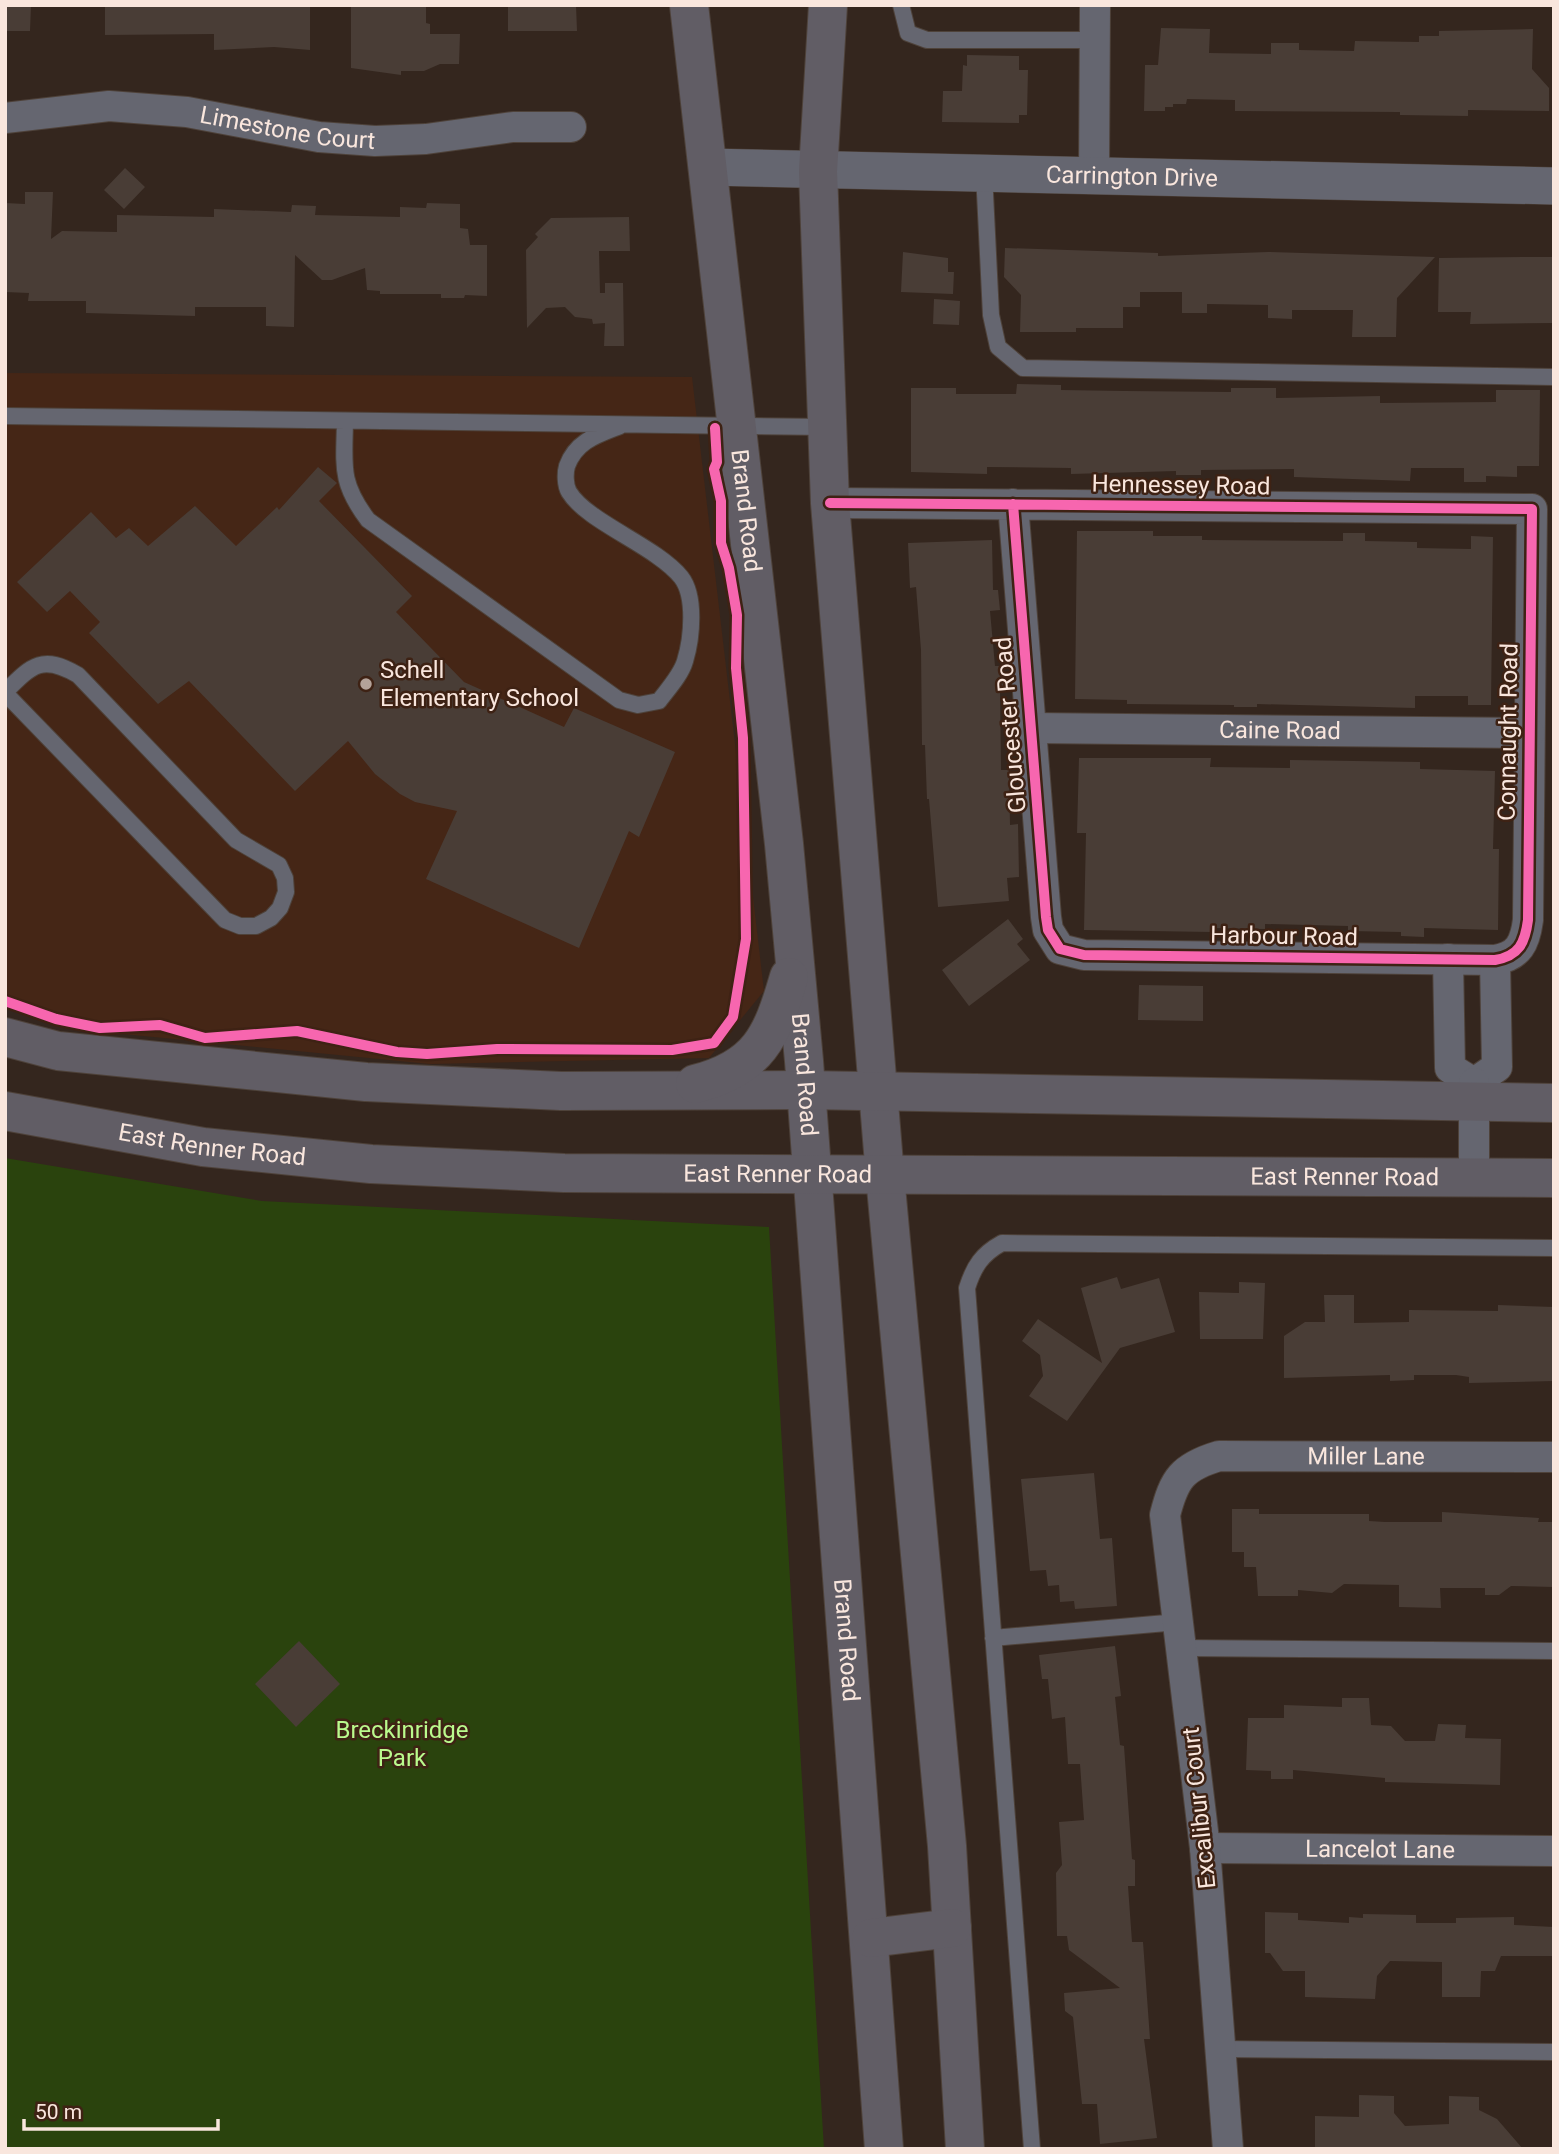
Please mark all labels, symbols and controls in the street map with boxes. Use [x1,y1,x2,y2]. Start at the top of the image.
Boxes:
street label: Limestone Court [198,101,376,155]
street label: Carrington Drive [1046,161,1218,192]
street label: Brand Road [725,448,767,574]
street label: Hennessey Road [1091,469,1271,501]
street label: Gloucester Road [988,636,1032,814]
street label: Connaught Road [1492,643,1524,821]
place label: Schell Elementary School [380,656,579,712]
marker: Schell Elementary School [358,676,374,692]
street label: Caine Road [1219,716,1341,745]
street label: Harbour Road [1210,921,1358,951]
street label: Brand Road [786,1012,823,1137]
street label: East Renner Road [116,1118,307,1171]
street label: East Renner Road [683,1160,872,1189]
street label: East Renner Road [1250,1162,1439,1191]
street label: Miller Lane [1307,1442,1425,1471]
street label: Brand Road [828,1578,865,1703]
park label: Breckinridge Park [335,1716,469,1772]
street label: Excalibur Court [1177,1726,1221,1890]
street label: Lancelot Lane [1305,1835,1455,1864]
scale bar [24,2088,219,2132]
text: 50 m [35,2100,82,2124]

